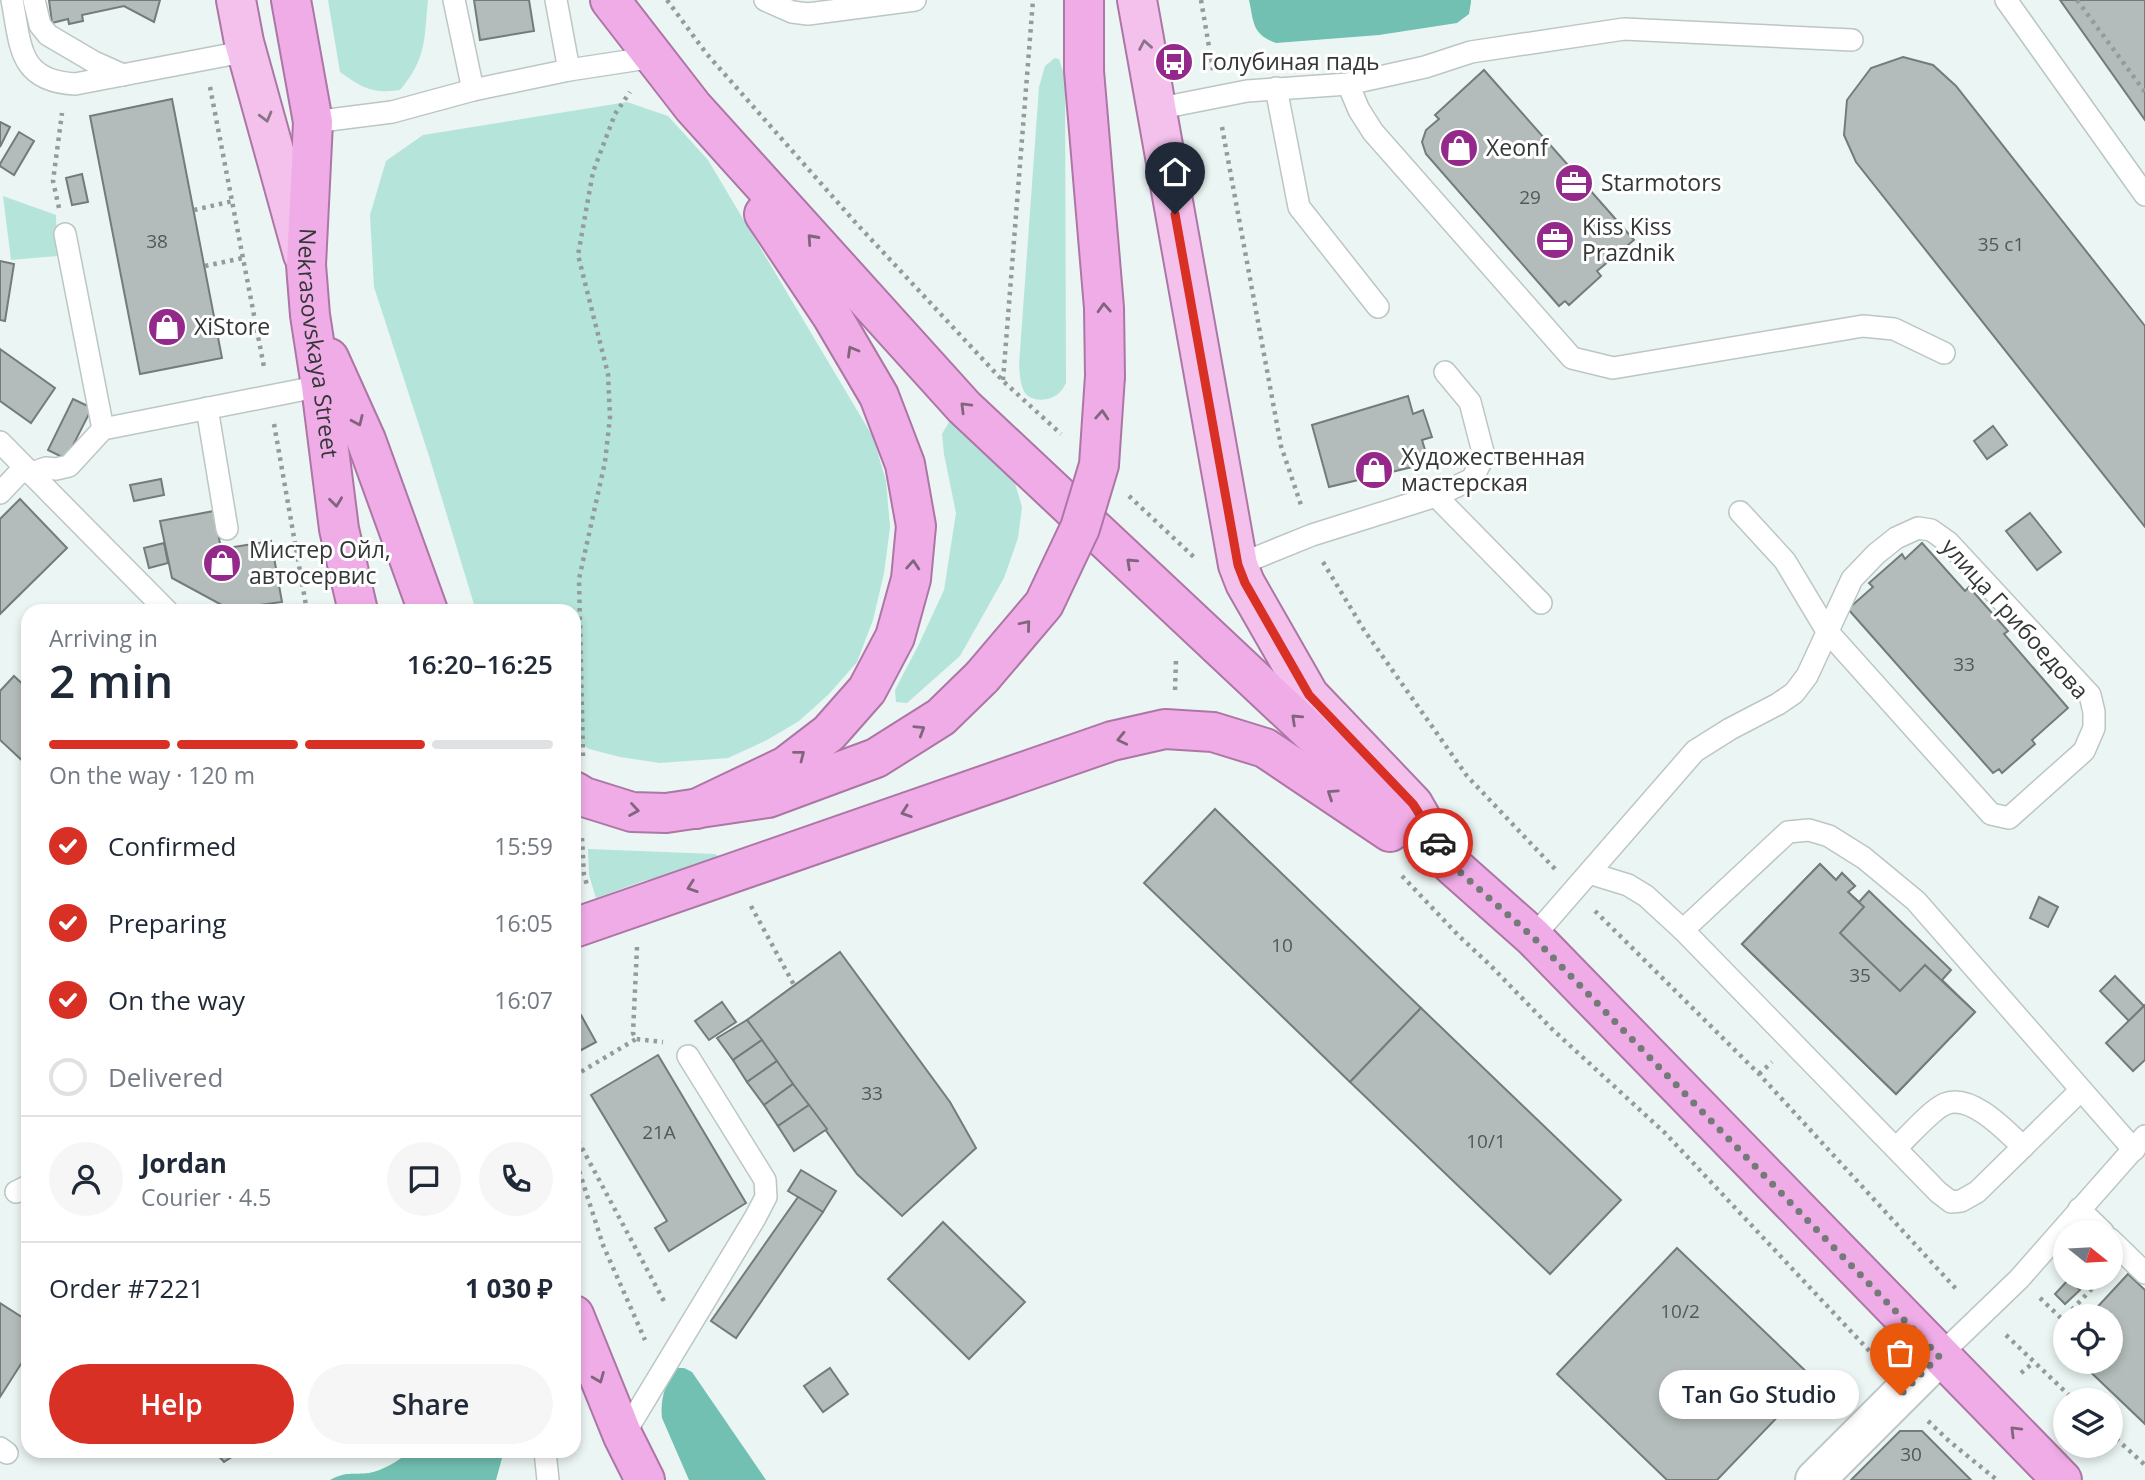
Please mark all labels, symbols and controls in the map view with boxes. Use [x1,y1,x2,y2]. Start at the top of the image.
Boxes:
one-way arrow [1138,39,1153,51]
bus stop icon: Голубиная падь [1153,41,1195,83]
place label: Голубиная падь [1201,45,1380,77]
one-way arrow [257,111,272,123]
shop icon: Xeonf [1438,127,1480,169]
place label: Xeonf [1486,131,1549,163]
pin [1145,142,1205,214]
icon: home [1156,153,1194,191]
office icon: Starmotors [1553,162,1595,204]
place label: Starmotors [1601,166,1722,198]
house number: 29 [1519,184,1541,210]
place label: Kiss Kiss Prazdnik [1582,210,1675,268]
office icon: Kiss Kiss Prazdnik [1534,219,1576,261]
house number: 38 [146,228,168,254]
street label: Nekrasovskaya Street [291,228,347,460]
house number: 35 с1 [1978,231,2024,257]
one-way arrow [808,234,820,247]
one-way arrow [1096,302,1111,313]
shop icon: XiStore [146,306,188,348]
place label: XiStore [194,310,270,342]
one-way arrow [847,346,860,358]
one-way arrow [960,403,973,416]
one-way arrow [1094,409,1109,420]
one-way arrow [350,414,364,427]
place label: Художественная мастерская [1401,440,1585,498]
shop icon: Художественная мастерская [1353,449,1395,491]
one-way arrow [328,496,343,508]
street label: улица Грибоедова [1935,531,2097,706]
place label: Мистер Ойл, автосервис [249,533,391,591]
shop icon: Мистер Ойл, автосервис [201,542,243,584]
one-way arrow [1126,559,1139,572]
one-way arrow [905,560,920,571]
one-way arrow [1018,620,1030,633]
text: Arriving in [49,622,158,654]
text: 16:20–16:25 [407,646,553,682]
text: 2 min [49,649,173,711]
house number: 33 [1953,651,1975,677]
one-way arrow [1292,715,1305,727]
one-way arrow [912,726,925,738]
one-way arrow [1116,731,1128,745]
one-way arrow [793,751,805,764]
text: On the way · 120 m [49,759,255,791]
one-way arrow [1327,789,1340,802]
one-way arrow [628,803,640,818]
one-way arrow [901,804,913,818]
courier [1403,808,1473,878]
icon: car [1419,824,1457,862]
icon: check [49,827,87,865]
text: Confirmed [108,828,236,864]
text: 15:59 [494,830,553,862]
one-way arrow [686,879,698,893]
icon: check [49,904,87,942]
text: Preparing [108,905,226,941]
text: 16:05 [494,907,553,939]
house number: 10 [1271,932,1293,958]
house number: 35 [1849,962,1871,988]
icon: check [49,981,87,1019]
text: On the way [108,982,245,1018]
text: 16:07 [494,984,553,1016]
text: Delivered [108,1059,223,1095]
house number: 33 [861,1080,883,1106]
house number: 21А [642,1119,676,1145]
house number: 10/1 [1466,1128,1506,1154]
button: person [49,1142,123,1216]
button: chat [387,1142,461,1216]
button: phone [479,1142,553,1216]
text: Jordan [141,1145,227,1181]
text: Courier · 4.5 [141,1181,271,1213]
north arrow [2053,1220,2123,1290]
map controls [2053,1220,2123,1458]
text: Order #7221 [49,1270,204,1306]
text: 1 030 ₽ [465,1270,553,1306]
house number: 10/2 [1660,1298,1700,1324]
button: locate [2053,1304,2123,1374]
pin [1870,1323,1930,1395]
icon: bag [1881,1334,1919,1372]
button: Help [49,1364,294,1444]
button: Share [308,1364,553,1444]
callout: Tan Go Studio [1658,1370,1858,1420]
one-way arrow [591,1371,605,1384]
text: Tan Go Studio [1682,1378,1836,1410]
button: layers [2053,1388,2123,1458]
one-way arrow [2010,1427,2023,1440]
house number: 30 [1900,1441,1922,1467]

